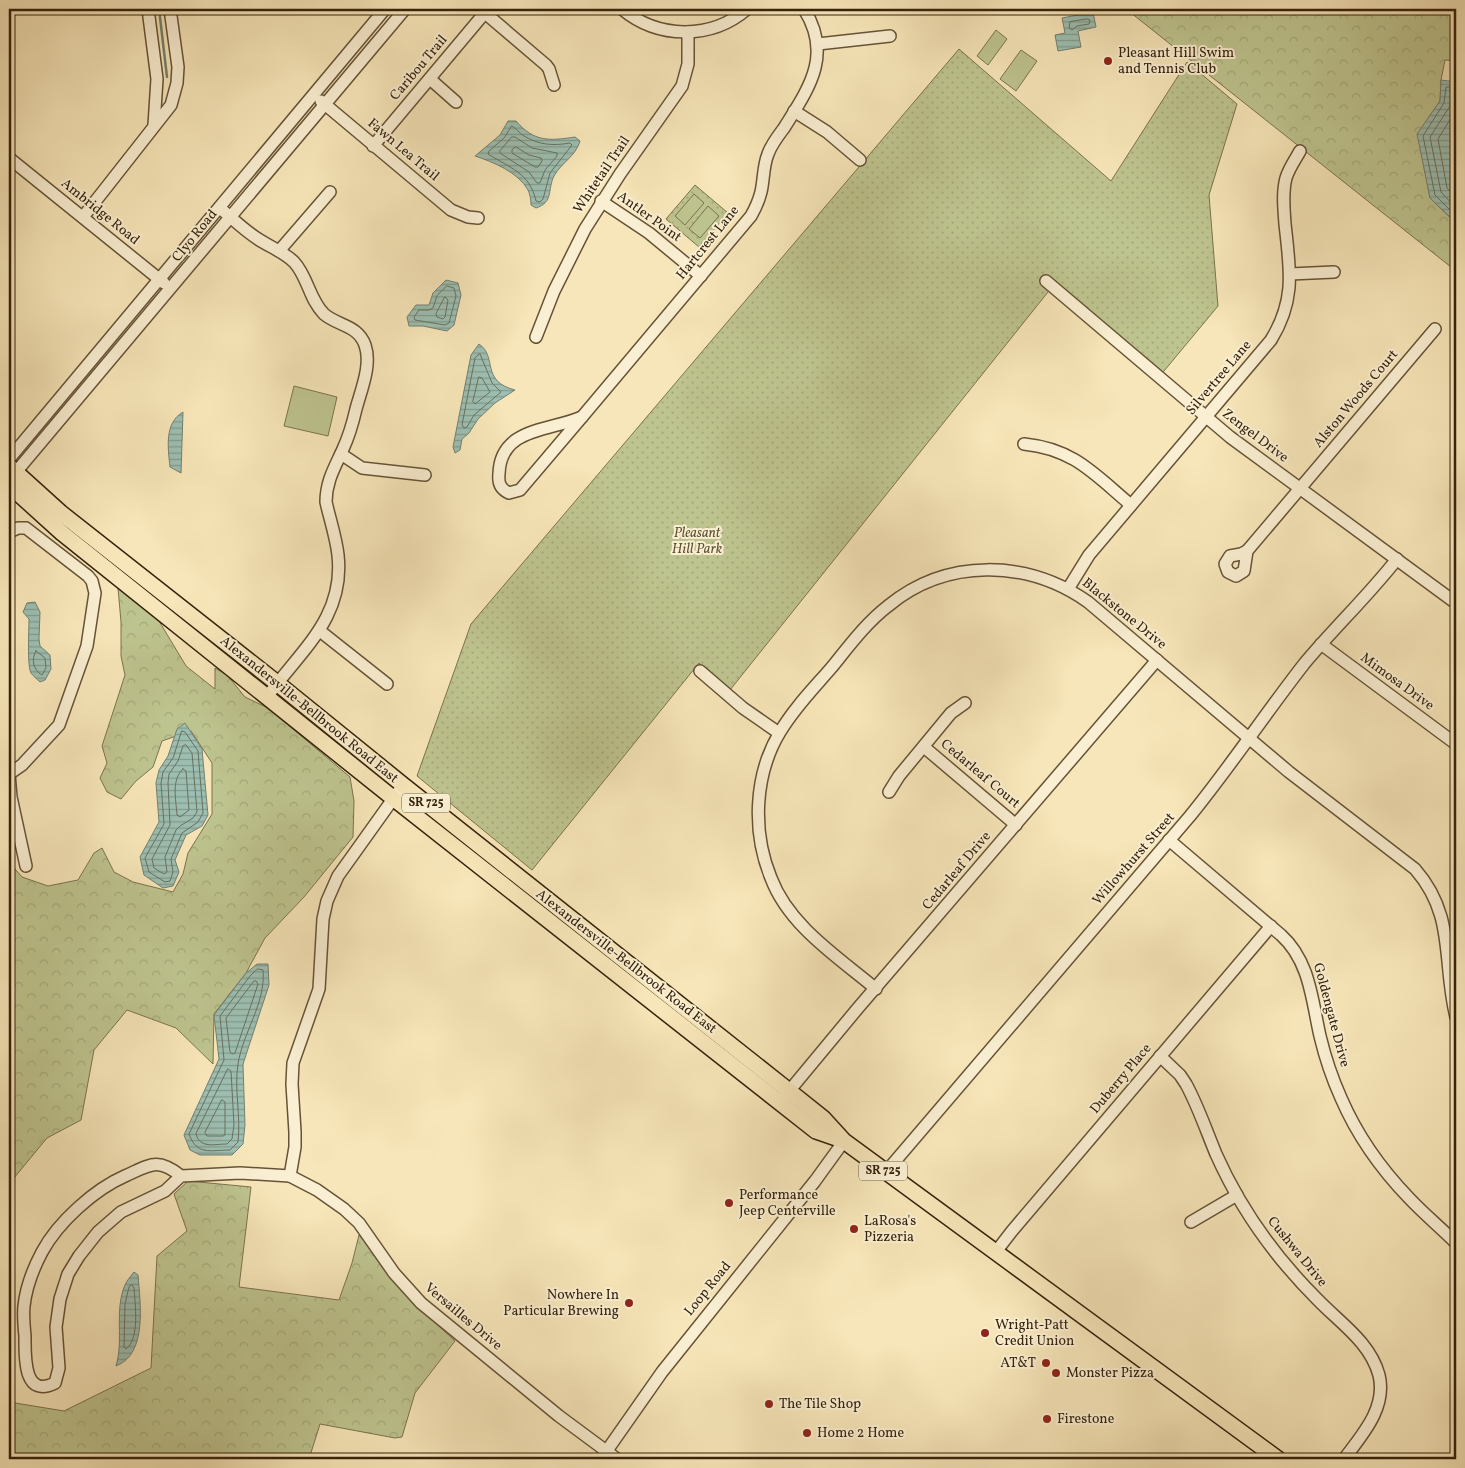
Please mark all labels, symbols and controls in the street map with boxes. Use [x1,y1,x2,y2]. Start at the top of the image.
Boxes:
street label: Caribou Trail [386,31,452,105]
place label: Pleasant Hill Swim and Tennis Club [1118,44,1234,79]
marker: Pleasant Hill Swim and Tennis Club [1102,55,1114,67]
street label: Fawn Lea Trail [363,114,443,186]
street label: Whitetail Trail [569,133,635,217]
street label: Ambridge Road [57,174,143,250]
street label: Antler Point [613,187,685,247]
street label: Hartcrest Lane [672,202,744,284]
street label: Clyo Road [168,206,222,266]
street label: Silvertree Lane [1182,336,1256,420]
street label: Alston Woods Court [1309,346,1403,452]
street label: Zengel Drive [1218,405,1292,468]
park label: Pleasant Hill Park [672,524,723,559]
street label: Blackstone Drive [1078,574,1171,654]
street label: Alexandersville-Bellbrook Road East [216,632,402,788]
street label: Mimosa Drive [1356,649,1438,715]
street label: Cedarleaf Court [936,735,1024,813]
road number: SR 725 [402,794,450,812]
street label: Willowhurst Street [1088,809,1180,909]
street label: Cedarleaf Drive [918,827,996,914]
street label: Alexandersville-Bellbrook Road East [532,885,720,1039]
street label: Goldengate Drive [1308,961,1354,1069]
street label: Duberry Place [1086,1040,1156,1118]
road number: SR 725 [859,1162,907,1180]
place label: Performance Jeep Centerville [739,1186,836,1221]
marker: Performance Jeep Centerville [723,1197,735,1209]
place label: LaRosa's Pizzeria [864,1212,916,1247]
street label: Cushwa Drive [1263,1213,1332,1292]
marker: LaRosa's Pizzeria [848,1223,860,1235]
street label: Loop Road [680,1258,736,1320]
street label: Versailles Drive [420,1279,506,1355]
place label: Nowhere In Particular Brewing [503,1286,619,1321]
marker: Nowhere In Particular Brewing [623,1297,635,1309]
place label: Wright-Patt Credit Union [995,1316,1074,1351]
marker: Wright-Patt Credit Union [979,1327,991,1339]
place label: AT&T [1000,1354,1036,1373]
marker: AT&T [1040,1357,1052,1369]
place label: Monster Pizza [1066,1364,1154,1383]
marker: Monster Pizza [1050,1367,1062,1379]
place label: The Tile Shop [779,1395,861,1414]
marker: The Tile Shop [763,1398,775,1410]
place label: Firestone [1057,1410,1115,1429]
marker: Firestone [1041,1413,1053,1425]
place label: Home 2 Home [817,1424,905,1443]
marker: Home 2 Home [801,1427,813,1439]

